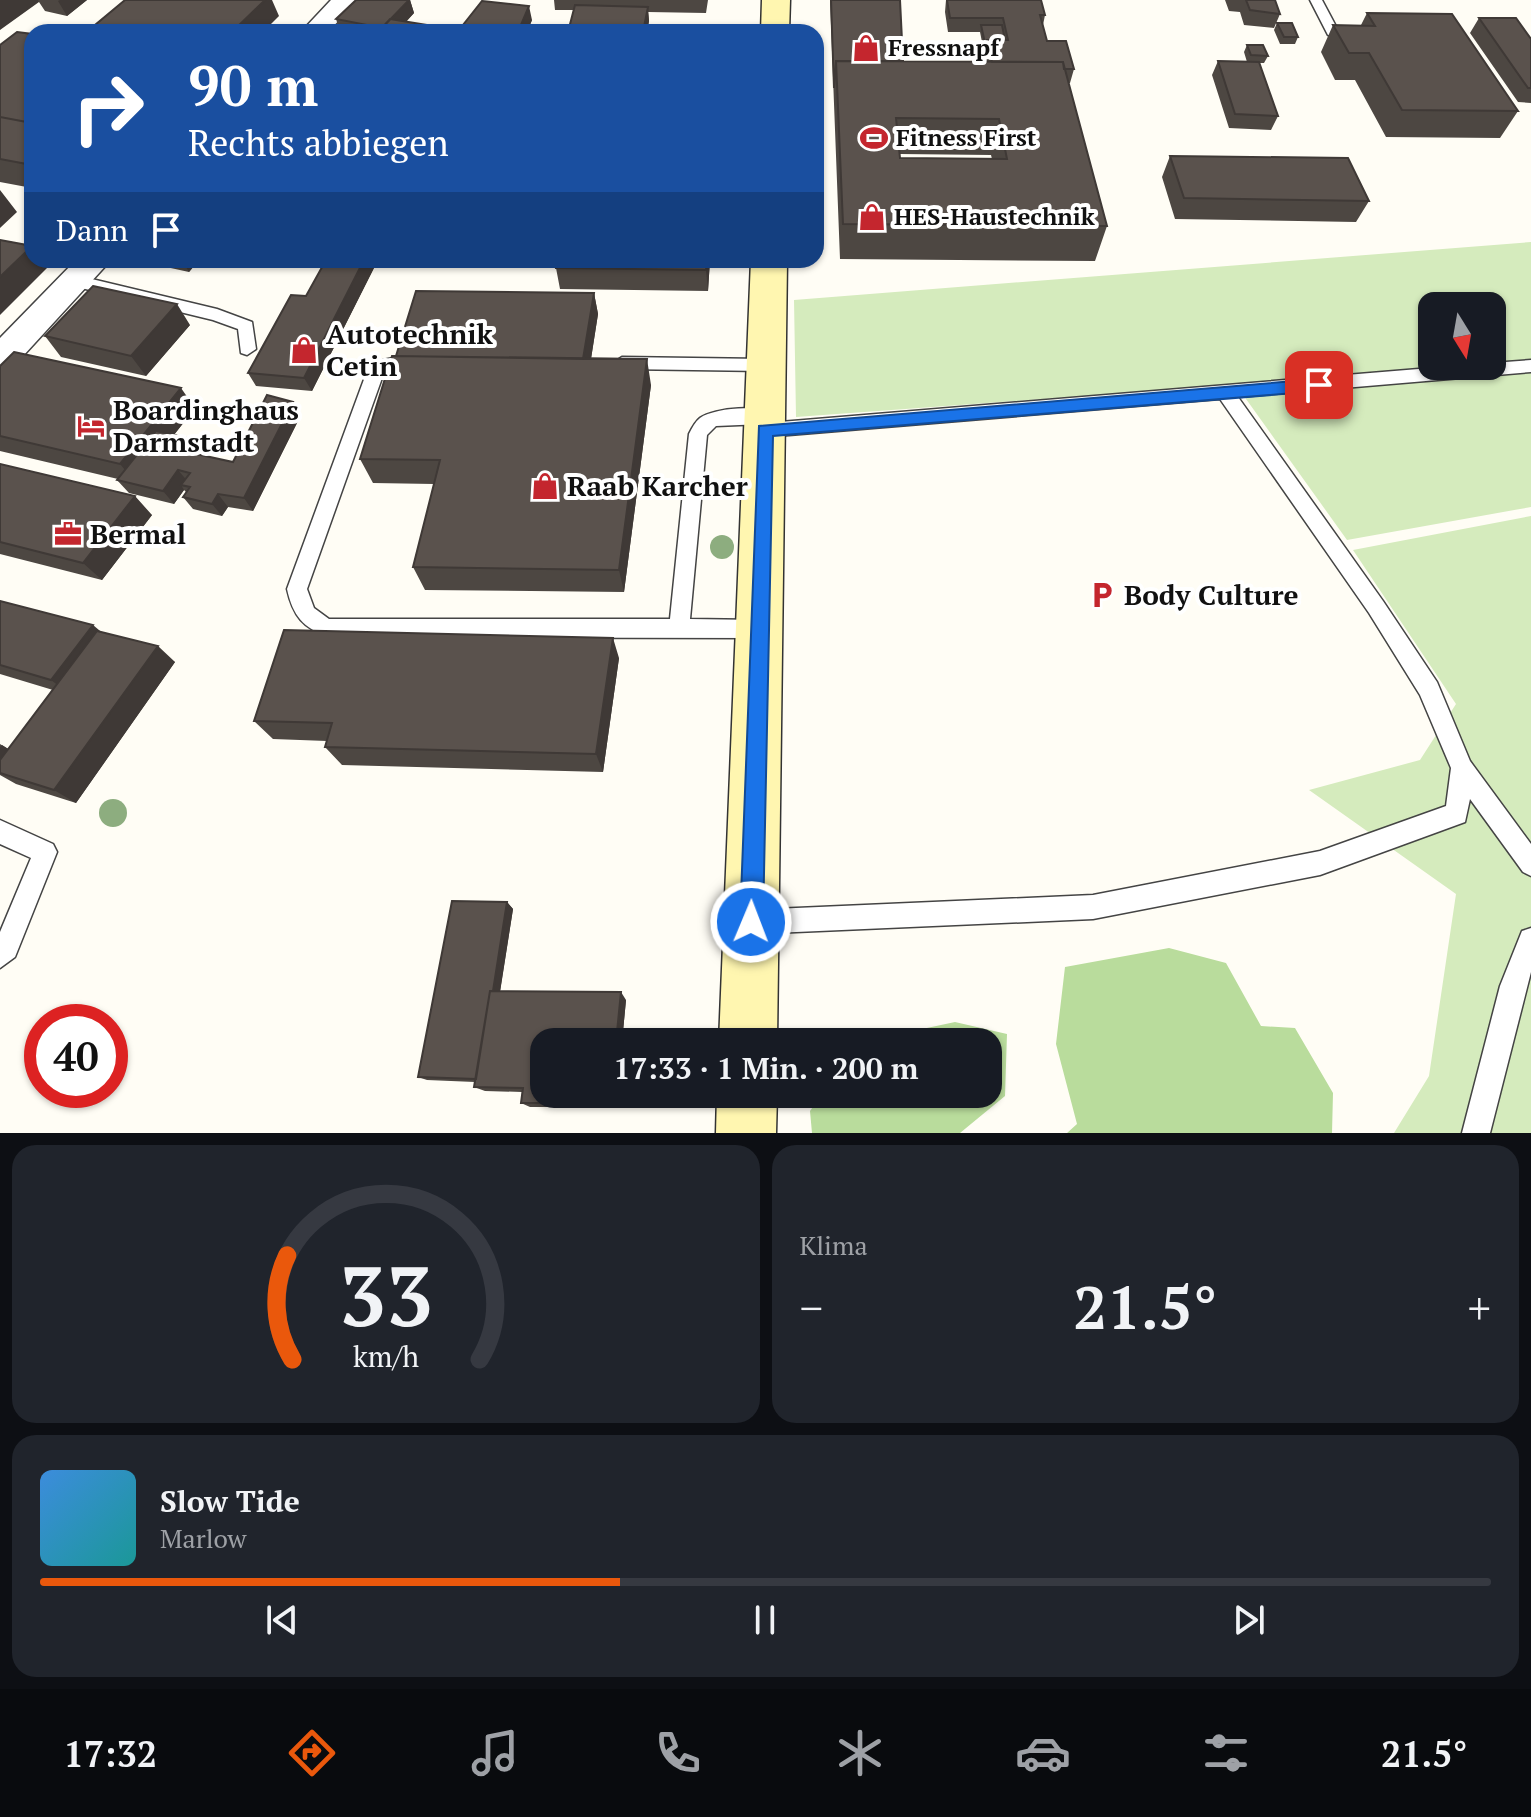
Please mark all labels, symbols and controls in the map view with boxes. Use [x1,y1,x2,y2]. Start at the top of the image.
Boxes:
place label: Fressnapf [888,31,1001,63]
shop icon: Fressnapf [851,33,881,63]
text: 90 m [188,48,318,122]
icon: right [56,56,160,160]
text: Rechts abbiegen [188,119,449,166]
place label: Fitness First [896,121,1037,153]
sports icon: Fitness First [859,123,889,153]
place label: HES-Haustechnik [894,200,1095,232]
shop icon: HES-Haustechnik [857,202,887,232]
icon: arrive [144,208,188,252]
text: Dann [56,210,128,250]
north arrow [1418,292,1506,380]
map controls [1418,292,1506,380]
place label: Autotechnik Cetin [326,315,493,384]
shop icon: Autotechnik Cetin [289,335,319,365]
pin [1285,351,1353,419]
icon: arrive [1297,363,1341,407]
place label: Boardinghaus Darmstadt [113,391,299,460]
hotel icon: Boardinghaus Darmstadt [76,411,106,441]
place label: Raab Karcher [567,467,748,504]
shop icon: Raab Karcher [530,471,560,501]
place label: Bermal [90,515,186,552]
office icon: Bermal [53,519,83,549]
place label: Body Culture [1124,576,1299,613]
parking icon: Body Culture [1087,580,1117,610]
position arrow [709,880,793,964]
speed limit sign: 40 [24,1004,128,1108]
text: 17:33 · 1 Min. · 200 m [614,1048,918,1088]
text: Klima [800,1228,868,1262]
text: 33 [339,1240,433,1350]
text: 21.5° [1073,1267,1217,1346]
text: − [800,1278,823,1337]
text: + [1468,1278,1491,1337]
text: km/h [353,1337,419,1375]
text: Slow Tide [160,1481,300,1521]
text: Marlow [160,1521,246,1555]
icon: previous [260,1598,304,1642]
icon: pause [743,1598,787,1642]
icon: next [1227,1598,1271,1642]
icon: directions [284,1725,340,1781]
icon: music [467,1725,523,1781]
icon: phone [650,1725,706,1781]
icon: climate [832,1725,888,1781]
icon: car [1015,1725,1071,1781]
icon: filters [1198,1725,1254,1781]
text: 17:32 [63,1730,157,1777]
text: 21.5° [1381,1730,1467,1777]

